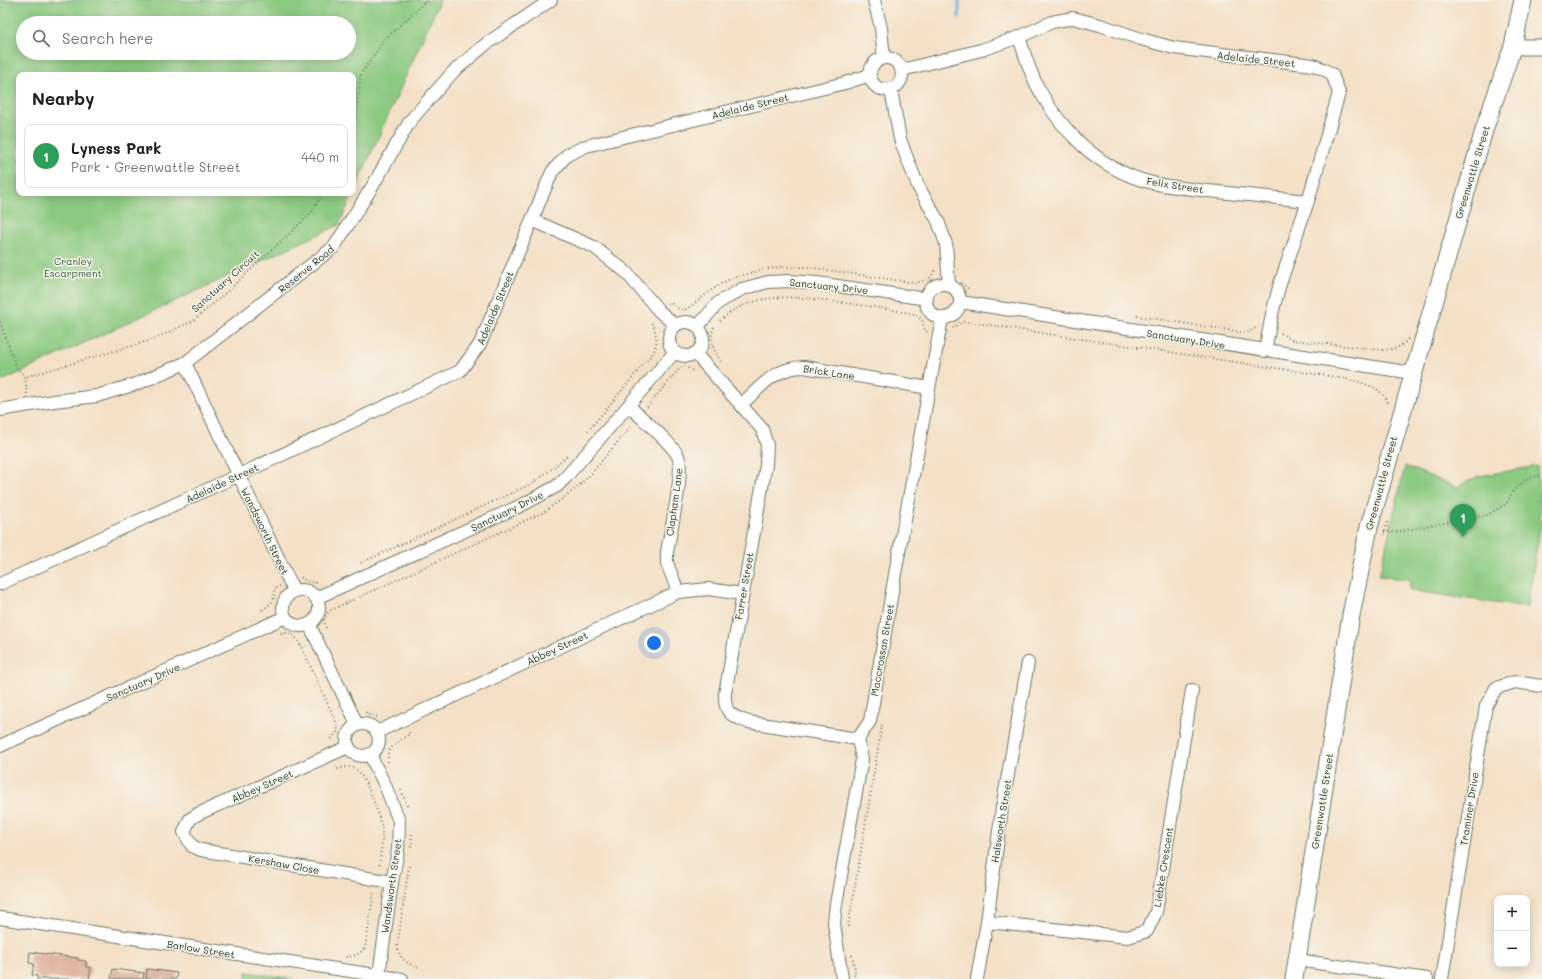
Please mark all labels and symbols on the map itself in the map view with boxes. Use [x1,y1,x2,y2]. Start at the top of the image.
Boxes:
street label: Adelaide Street [1216,48,1296,70]
street label: Adelaide Street [710,90,790,122]
street label: Greenwattle Street [1451,124,1493,220]
street label: Felix Street [1146,174,1204,196]
street label: Reserve Road [275,242,337,296]
street label: Sanctuary Circuit [188,247,262,315]
park label: Cranley Escarpment [44,254,102,280]
street label: Adelaide Street [473,269,517,347]
street label: Sanctuary Drive [789,275,869,297]
street label: Sanctuary Drive [1146,326,1226,352]
street label: Brick Lane [802,361,856,383]
street label: Greenwattle Street [1362,434,1400,532]
street label: Adelaide Street [183,460,261,506]
street label: Clapham Lane [662,467,686,537]
street label: Wandsworth Street [238,485,292,577]
street label: Sanctuary Drive [468,487,546,535]
pin: 1 [1450,504,1476,537]
street label: Farrer Street [731,551,757,621]
street label: Maccrossan Street [867,603,897,697]
street label: Abbey Street [524,628,590,668]
your location [644,633,664,653]
street label: Sanctuary Drive [104,659,182,705]
street label: Greenwattle Street [1308,752,1336,850]
street label: Abbey Street [229,766,295,806]
street label: Traminer Drive [1456,771,1482,847]
street label: Halsworth Street [987,778,1015,864]
street label: Liebke Crescent [1150,826,1176,908]
street label: Wandsworth Street [377,838,405,934]
street label: Kershaw Close [248,851,320,877]
street label: Barlow Street [166,937,236,961]

